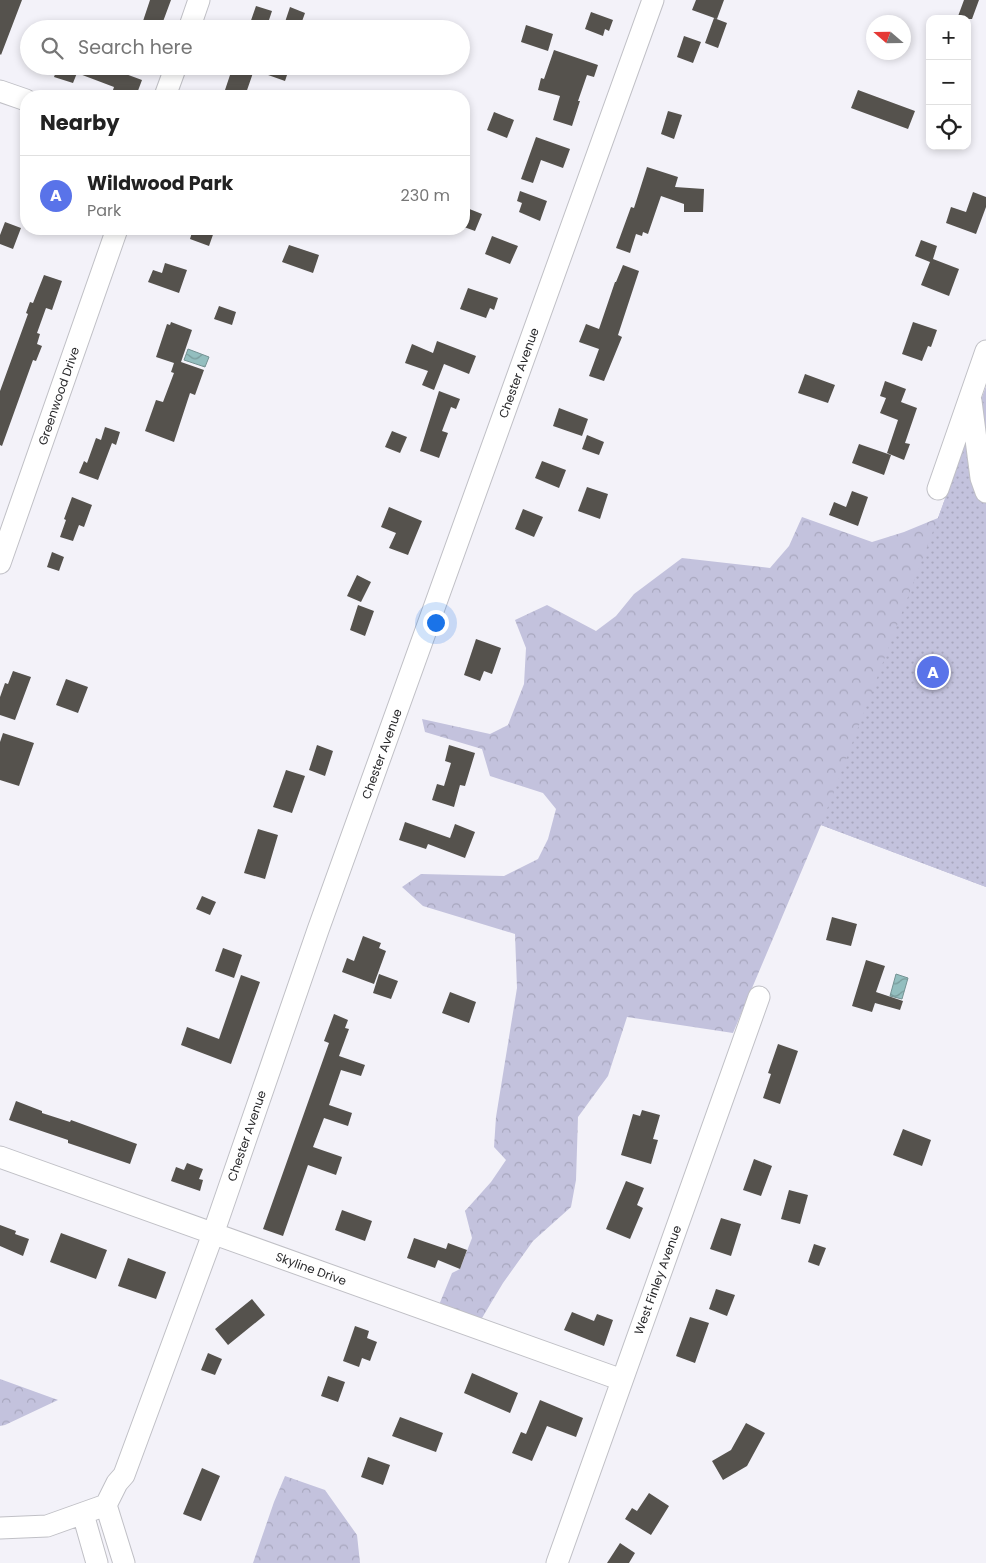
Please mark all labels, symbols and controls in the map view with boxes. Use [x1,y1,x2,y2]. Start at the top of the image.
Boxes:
north arrow [866,15,911,60]
map controls [926,15,971,150]
button: + [926,15,971,60]
search box [20,20,470,75]
icon: search [38,34,66,62]
text: Search here [78,34,192,61]
button: − [926,60,971,105]
button: locate [926,105,971,150]
text: Nearby [40,108,120,137]
text: Wildwood Park [87,170,233,197]
text: A [50,184,62,207]
text: 230 m [401,184,450,207]
text: Park [87,199,121,222]
street label: Chester Avenue [494,325,543,420]
street label: Greenwood Drive [34,344,83,447]
your location [423,610,449,636]
pin: A [917,653,949,691]
street label: Chester Avenue [357,706,406,801]
street label: Chester Avenue [223,1088,270,1184]
street label: West Finley Avenue [630,1223,685,1337]
street label: Skyline Drive [273,1248,349,1289]

